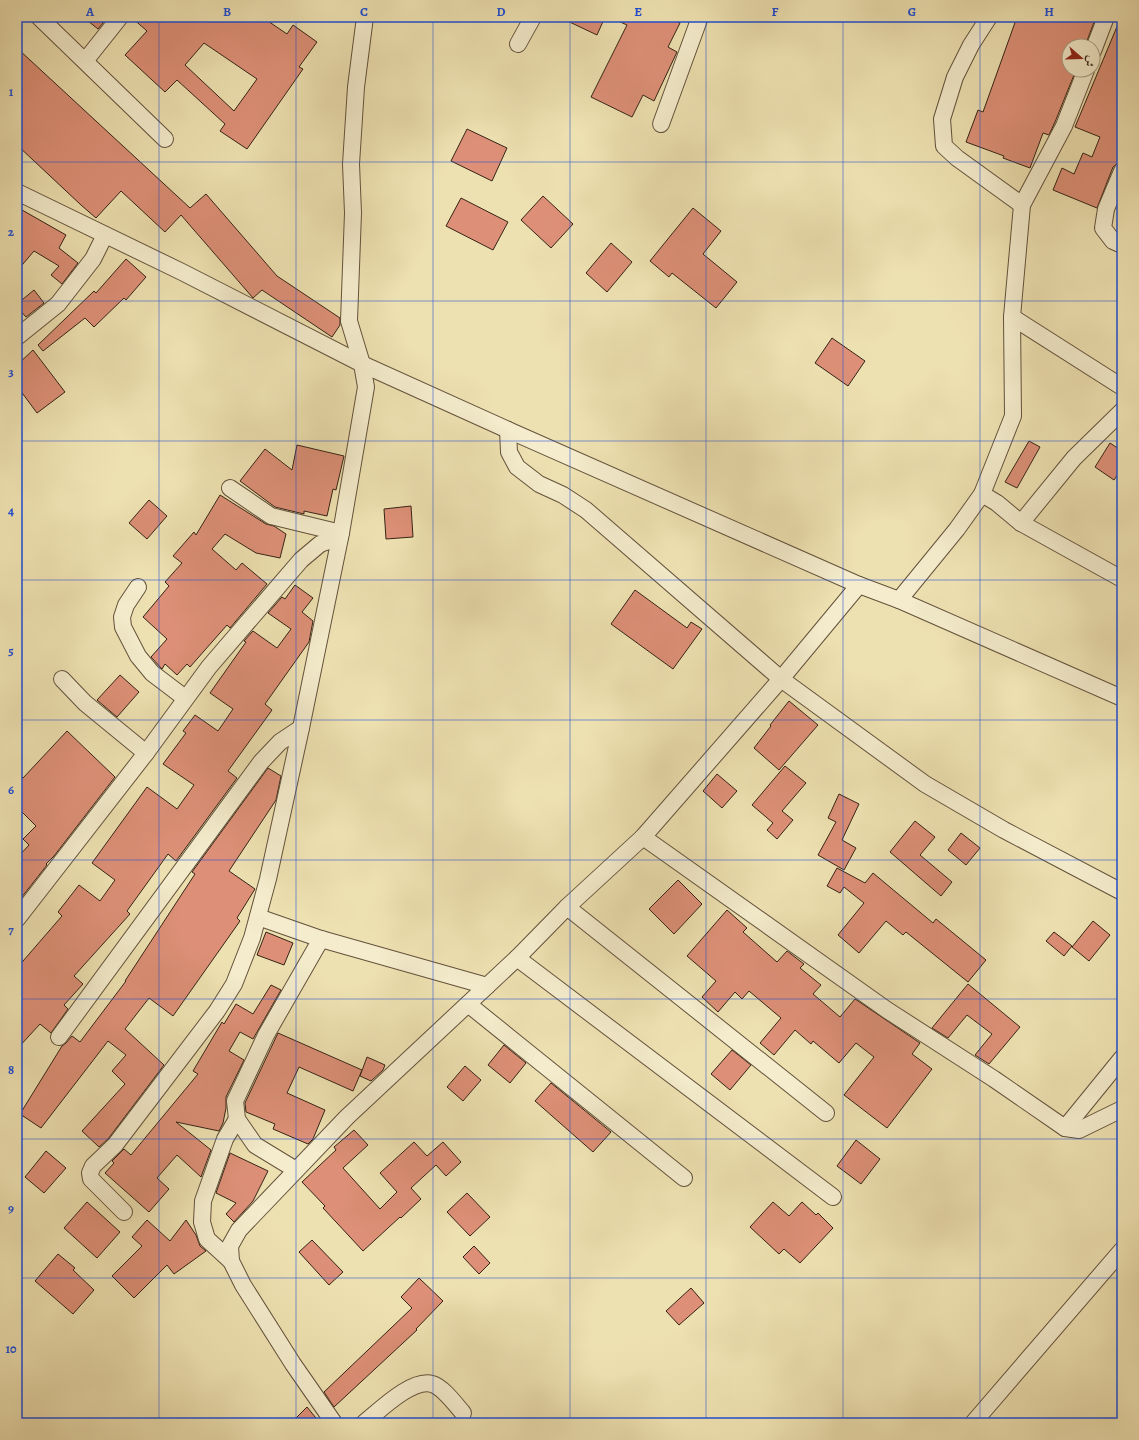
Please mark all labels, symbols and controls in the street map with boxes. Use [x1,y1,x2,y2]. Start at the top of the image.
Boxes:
text: A [85,3,95,20]
text: B [223,3,231,20]
text: C [360,3,368,20]
text: D [496,3,506,20]
text: E [634,3,642,20]
text: F [772,3,779,20]
text: G [908,3,916,20]
text: H [1044,3,1054,20]
north arrow [1061,38,1101,78]
text: ش [1081,54,1099,69]
text: 1 [9,83,14,100]
text: 2 [8,223,15,240]
text: 3 [8,363,14,380]
text: 4 [8,502,14,519]
text: 5 [8,642,14,659]
text: 6 [8,781,14,798]
text: 7 [8,921,14,938]
text: 8 [8,1061,14,1078]
text: 9 [8,1200,14,1217]
text: 10 [5,1340,17,1357]

